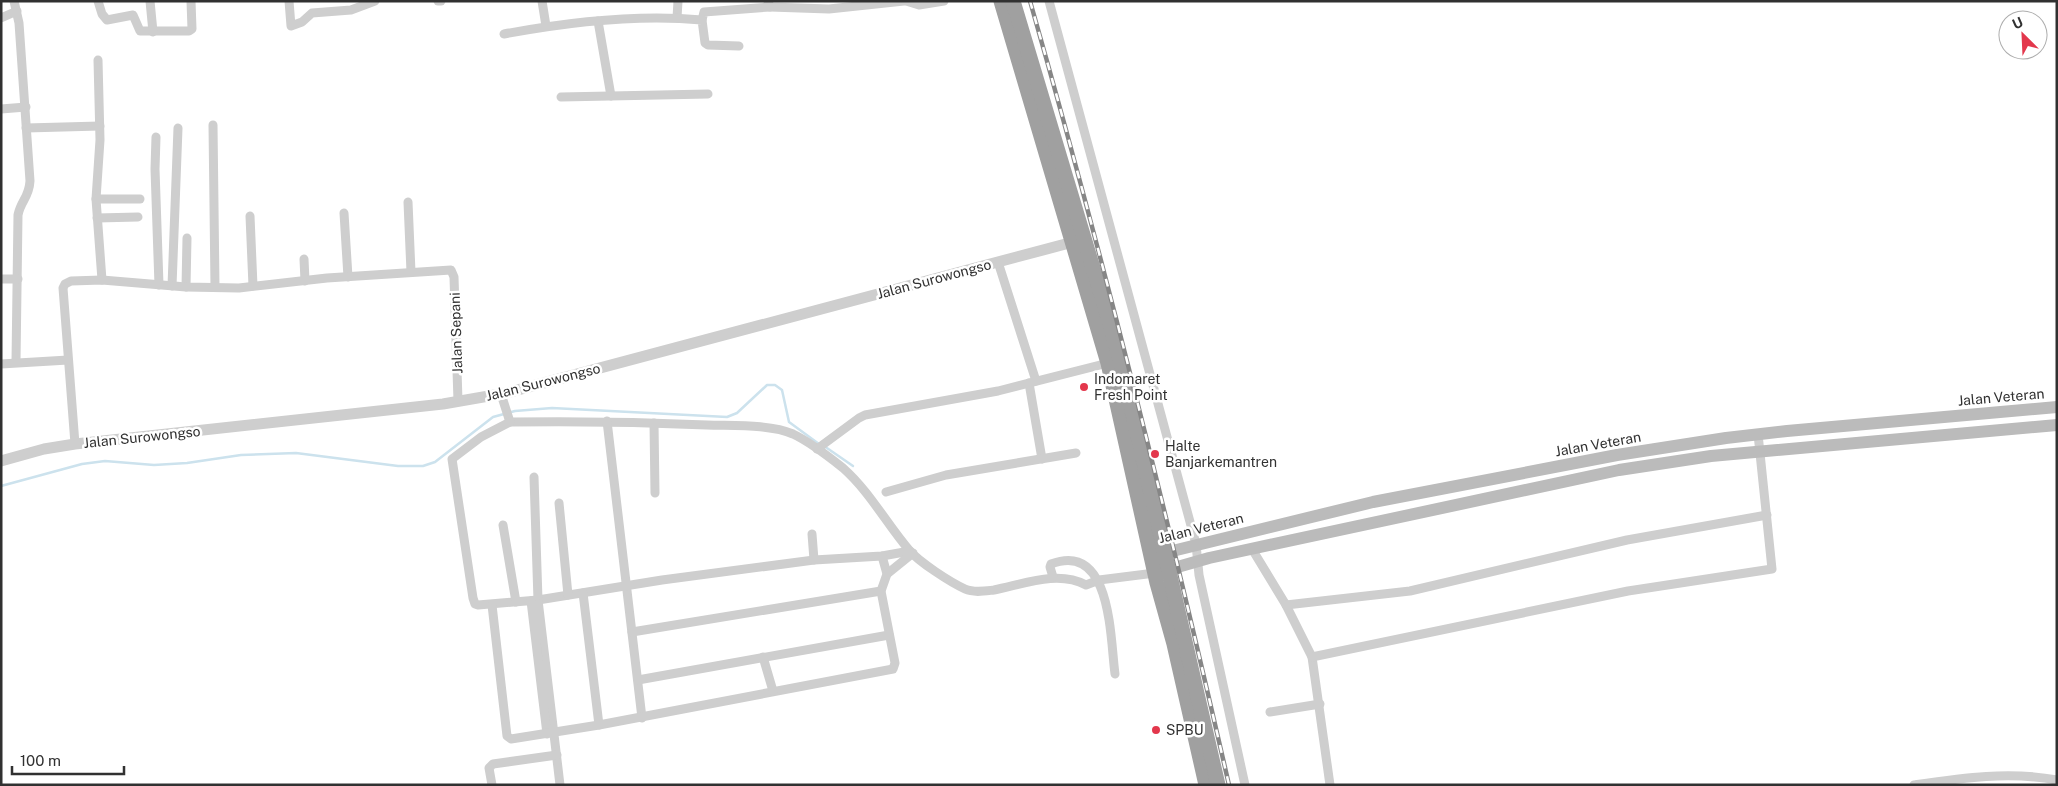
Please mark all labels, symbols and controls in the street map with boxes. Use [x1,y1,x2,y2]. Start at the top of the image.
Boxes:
north arrow [1998,10,2048,60]
text: U [2010,14,2026,32]
street label: Jalan Surowongso [875,256,993,302]
street label: Jalan Sepani [447,292,465,374]
street label: Jalan Surowongso [484,360,602,404]
place label: Indomaret Fresh Point [1094,371,1168,403]
marker: Indomaret Fresh Point [1078,381,1090,393]
street label: Jalan Veteran [1957,385,2045,409]
street label: Jalan Surowongso [83,423,201,451]
street label: Jalan Veteran [1554,429,1642,459]
place label: Halte Banjarkemantren [1165,438,1277,470]
marker: Halte Banjarkemantren [1149,448,1161,460]
street label: Jalan Veteran [1157,510,1245,546]
place label: SPBU [1166,722,1203,738]
marker: SPBU [1150,724,1162,736]
scale bar [12,744,125,776]
text: 100 m [20,752,61,769]

